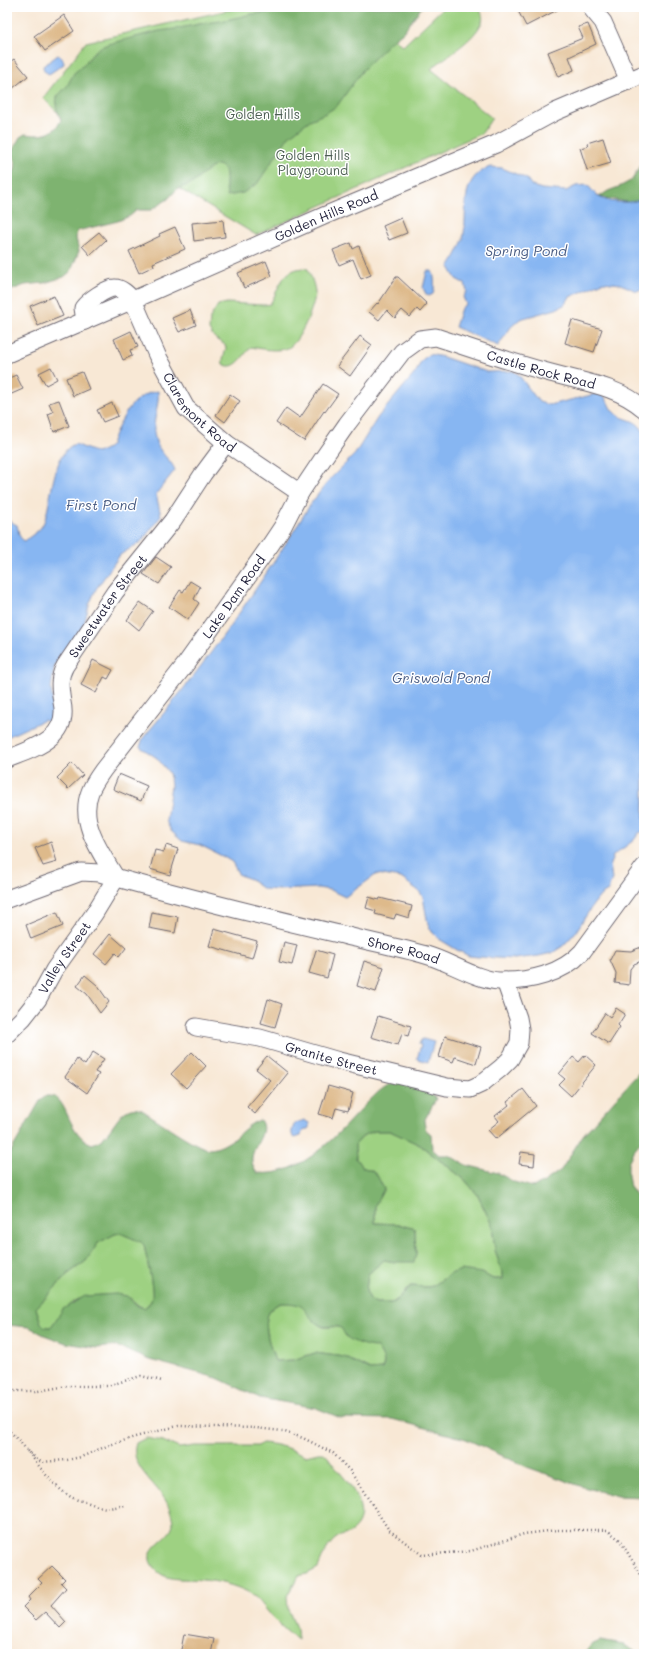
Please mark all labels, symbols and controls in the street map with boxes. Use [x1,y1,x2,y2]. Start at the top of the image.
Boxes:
park label: Golden Hills [226,105,300,122]
park label: Golden Hills Playground [276,146,350,178]
street label: Golden Hills Road [272,185,380,245]
water label: Spring Pond [485,241,568,260]
street label: Castle Rock Road [485,345,598,392]
street label: Claremont Road [160,369,239,455]
water label: First Pond [66,495,137,514]
street label: Sweetwater Street [64,550,150,661]
street label: Lake Dam Road [198,551,268,641]
water label: Griswold Pond [392,668,491,687]
street label: Valley Street [34,918,94,996]
street label: Shore Road [366,932,442,967]
street label: Granite Street [283,1037,380,1078]

